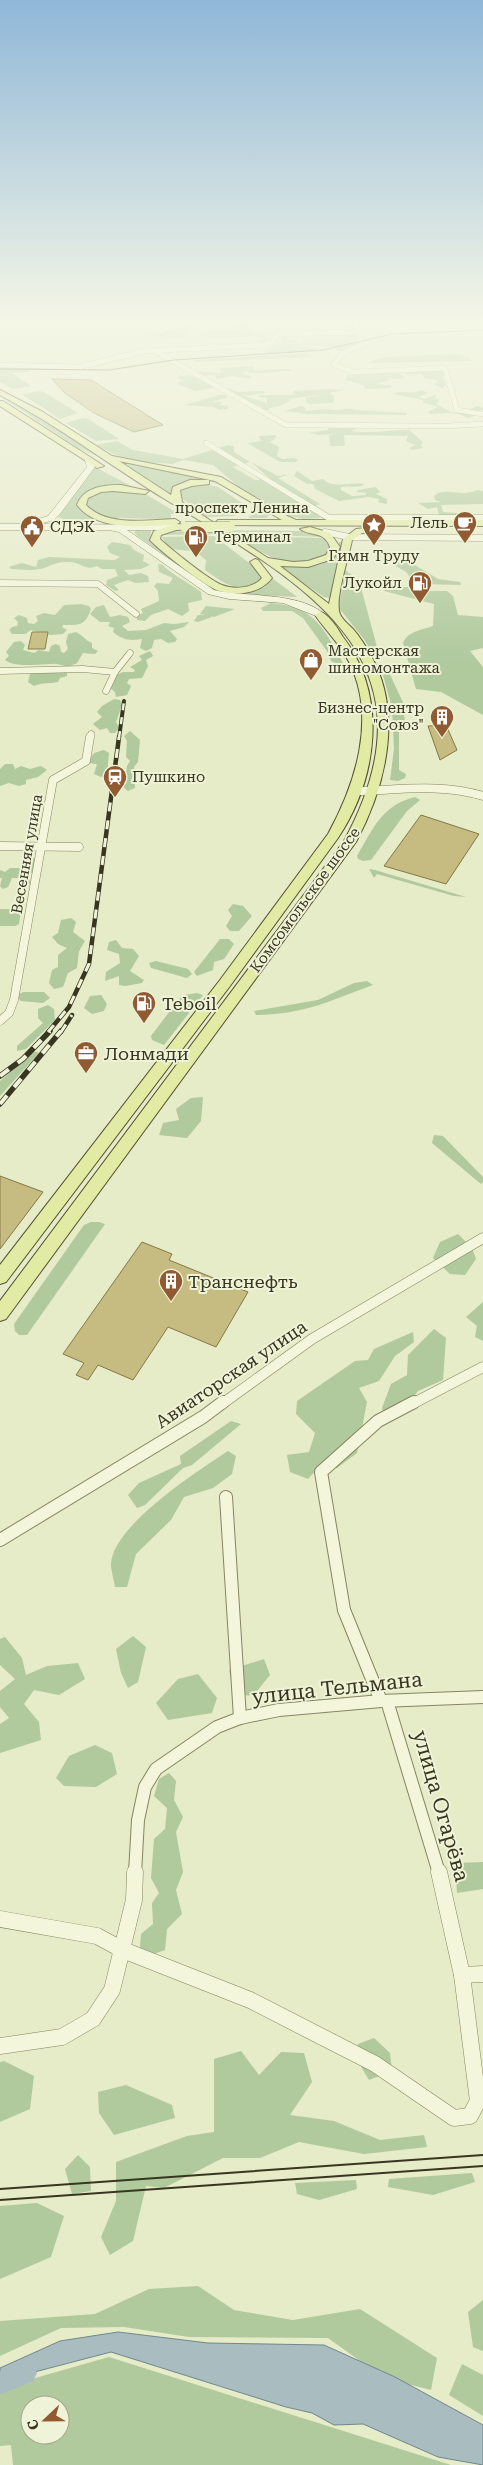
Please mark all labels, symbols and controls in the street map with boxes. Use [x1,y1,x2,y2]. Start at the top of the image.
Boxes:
street label: проспект Ленина [175,499,309,517]
cafe icon: Лель [452,510,478,544]
place icon: Гимн Труду [361,512,387,546]
public building icon: СДЭК [19,514,45,548]
place label: Лель [411,514,448,532]
place label: СДЭК [50,518,95,536]
fuel station icon: Терминал [183,524,209,558]
place label: Терминал [214,528,291,546]
place label: Гимн Труду [329,547,420,565]
fuel station icon: Лукойл [407,570,433,604]
place label: Лукойл [343,574,402,592]
place label: Мастерская шиномонтажа [328,642,440,677]
shop icon: Мастерская шиномонтажа [298,647,324,681]
place label: Бизнес-центр "Союз" [317,699,424,734]
building icon: Бизнес-центр "Союз" [429,704,455,738]
station icon: Пушкино [102,764,128,798]
place label: Пушкино [132,768,205,786]
street label: Весенняя улица [8,793,46,915]
street label: Комсомольское шоссе [246,824,364,976]
fuel station icon: Teboil [131,990,157,1024]
place label: Teboil [162,993,217,1014]
office icon: Лонмади [73,1040,99,1074]
place label: Лонмади [104,1043,189,1064]
building icon: Транснефть [158,1268,184,1302]
place label: Транснефть [188,1271,298,1292]
street label: Авиаторская улица [151,1315,311,1432]
street label: улица Тельмана [250,1667,424,1709]
street label: улица Огарёва [408,1728,474,1885]
north arrow [20,2395,70,2445]
text: С [24,2417,42,2432]

